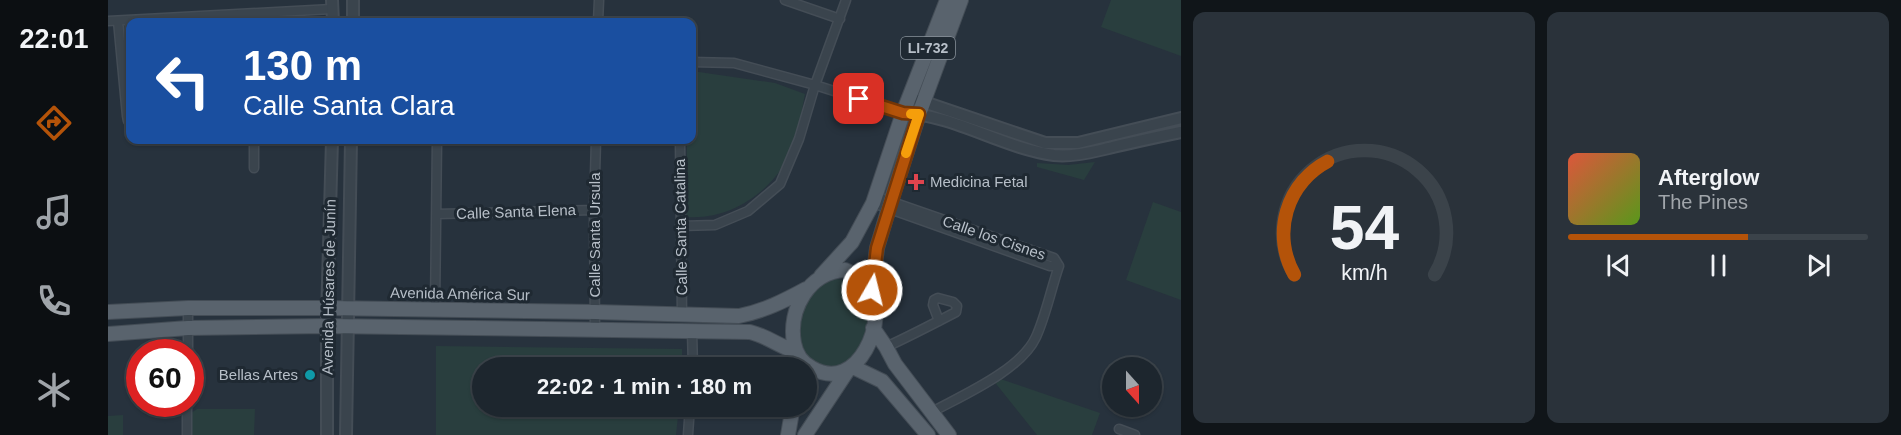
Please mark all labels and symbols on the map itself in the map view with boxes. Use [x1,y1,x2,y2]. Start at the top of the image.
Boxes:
road number: LI-732 [901,37,955,59]
pin [833,73,884,124]
street label: Calle Santa Catalina [671,158,690,296]
street label: Calle Santa Ursula [586,172,603,298]
marker: Medicina Fetal [907,173,925,191]
place label: Medicina Fetal [930,173,1028,190]
street label: Avenida Húsares de Junín [318,199,339,375]
street label: Calle Santa Elena [456,201,577,222]
street label: Calle los Cisnes [941,212,1048,263]
position arrow [840,258,904,322]
street label: Avenida América Sur [390,284,530,303]
speed limit sign: 60 [126,339,204,417]
north arrow [1102,357,1162,417]
place label: Bellas Artes [219,366,298,383]
marker: Bellas Artes [303,368,317,382]

